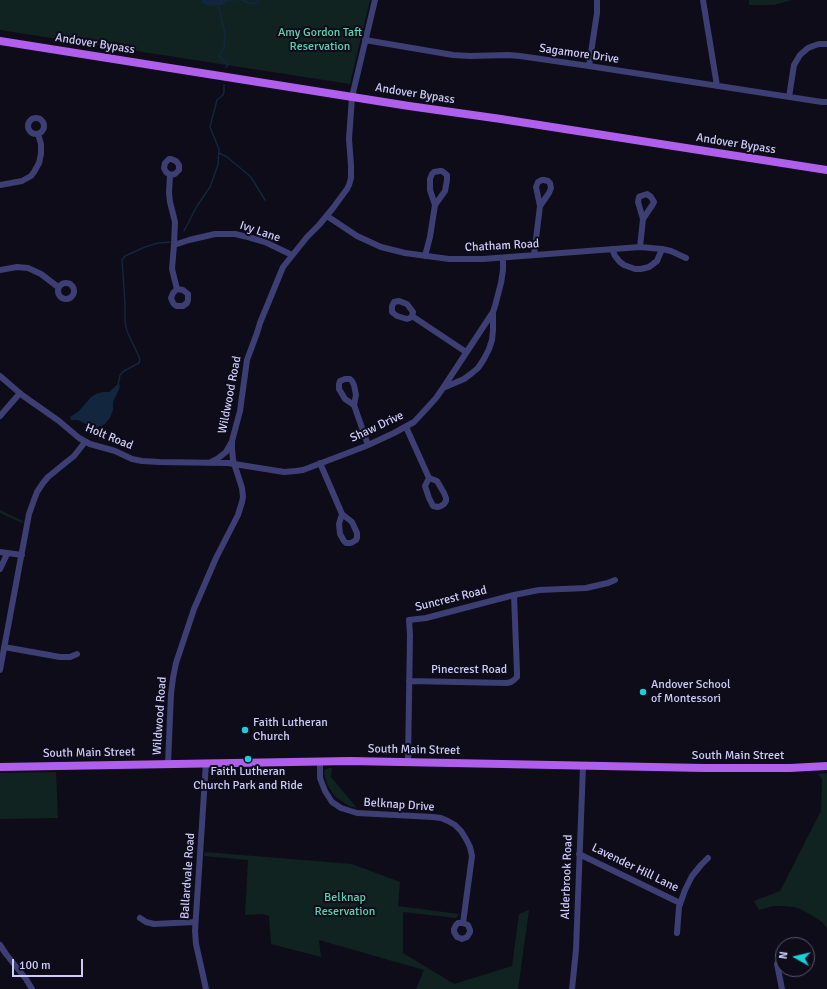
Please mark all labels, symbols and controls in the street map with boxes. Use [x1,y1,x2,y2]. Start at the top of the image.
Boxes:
park label: Amy Gordon Taft Reservation [278,26,362,54]
street label: Andover Bypass [54,31,136,57]
street label: Sagamore Drive [538,41,620,67]
street label: Andover Bypass [374,81,456,107]
street label: Andover Bypass [695,131,777,157]
street label: Ivy Lane [238,218,282,246]
street label: Chatham Road [464,237,540,255]
street label: Wildwood Road [215,355,245,435]
street label: Shaw Drive [348,408,406,446]
street label: Holt Road [83,421,135,453]
street label: Suncrest Road [414,583,488,615]
street label: Pinecrest Road [431,663,507,677]
street label: Wildwood Road [150,676,170,756]
place label: Andover School of Montessori [651,678,731,706]
marker: Andover School of Montessori [638,687,648,697]
place label: Faith Lutheran Church [253,716,328,744]
marker: Faith Lutheran Church [240,725,250,735]
street label: South Main Street [368,742,460,758]
street label: South Main Street [43,745,135,761]
street label: South Main Street [692,749,784,763]
marker: Faith Lutheran Church Park and Ride [243,754,253,764]
place label: Faith Lutheran Church Park and Ride [193,765,303,793]
street label: Belknap Drive [363,795,435,815]
street label: Ballardvale Road [178,832,198,920]
street label: Alderbrook Road [558,834,576,920]
street label: Lavender Hill Lane [589,841,681,895]
park label: Belknap Reservation [315,891,375,919]
north arrow [775,937,815,977]
scale bar [14,951,85,977]
text: N [777,951,791,960]
text: 100 m [19,958,51,973]

